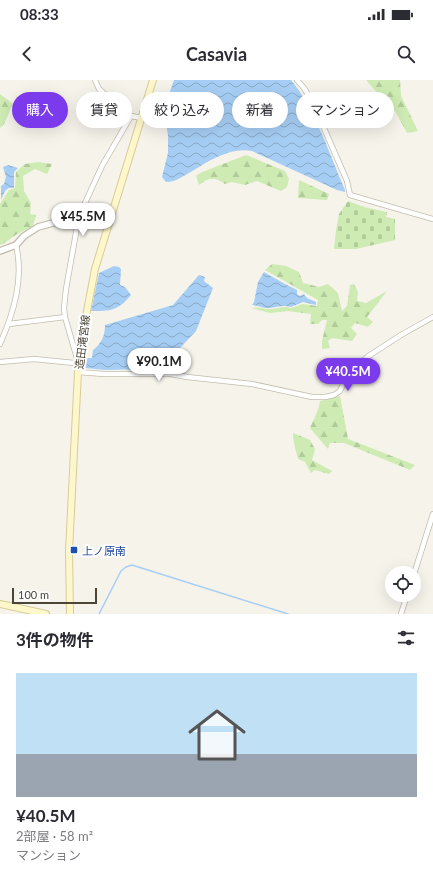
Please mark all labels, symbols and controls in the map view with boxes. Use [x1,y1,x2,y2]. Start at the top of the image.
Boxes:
text: 08:33 [20,5,59,23]
icon: back [16,43,38,65]
text: Casavia [186,43,247,65]
icon: search [395,43,417,65]
chip: 購入 [12,92,68,128]
chip: 賃貸 [76,92,132,128]
chip: 絞り込み [140,92,224,128]
chip: 新着 [232,92,288,128]
chip: マンション [296,92,394,128]
pin: ¥45.5M [50,203,116,237]
text: ¥45.5M [60,208,106,224]
street label: 造田滝宮線 [72,314,92,370]
pin: ¥90.1M [126,348,192,382]
text: ¥90.1M [136,353,182,369]
pin: ¥40.5M [315,358,381,392]
text: ¥40.5M [325,363,371,379]
place label: 上ノ原南 [82,544,126,557]
marker: 上ノ原南 [69,545,79,555]
map controls [385,566,421,602]
button: locate [385,566,421,602]
scale bar [12,586,97,605]
text: 100 m [18,588,49,601]
icon: filters [395,627,417,649]
text: 3件の物件 [16,629,94,650]
icon: home [181,699,253,771]
text: ¥40.5M [16,805,76,826]
text: 2部屋 · 58 m² [16,828,93,844]
text: マンション [16,847,81,863]

